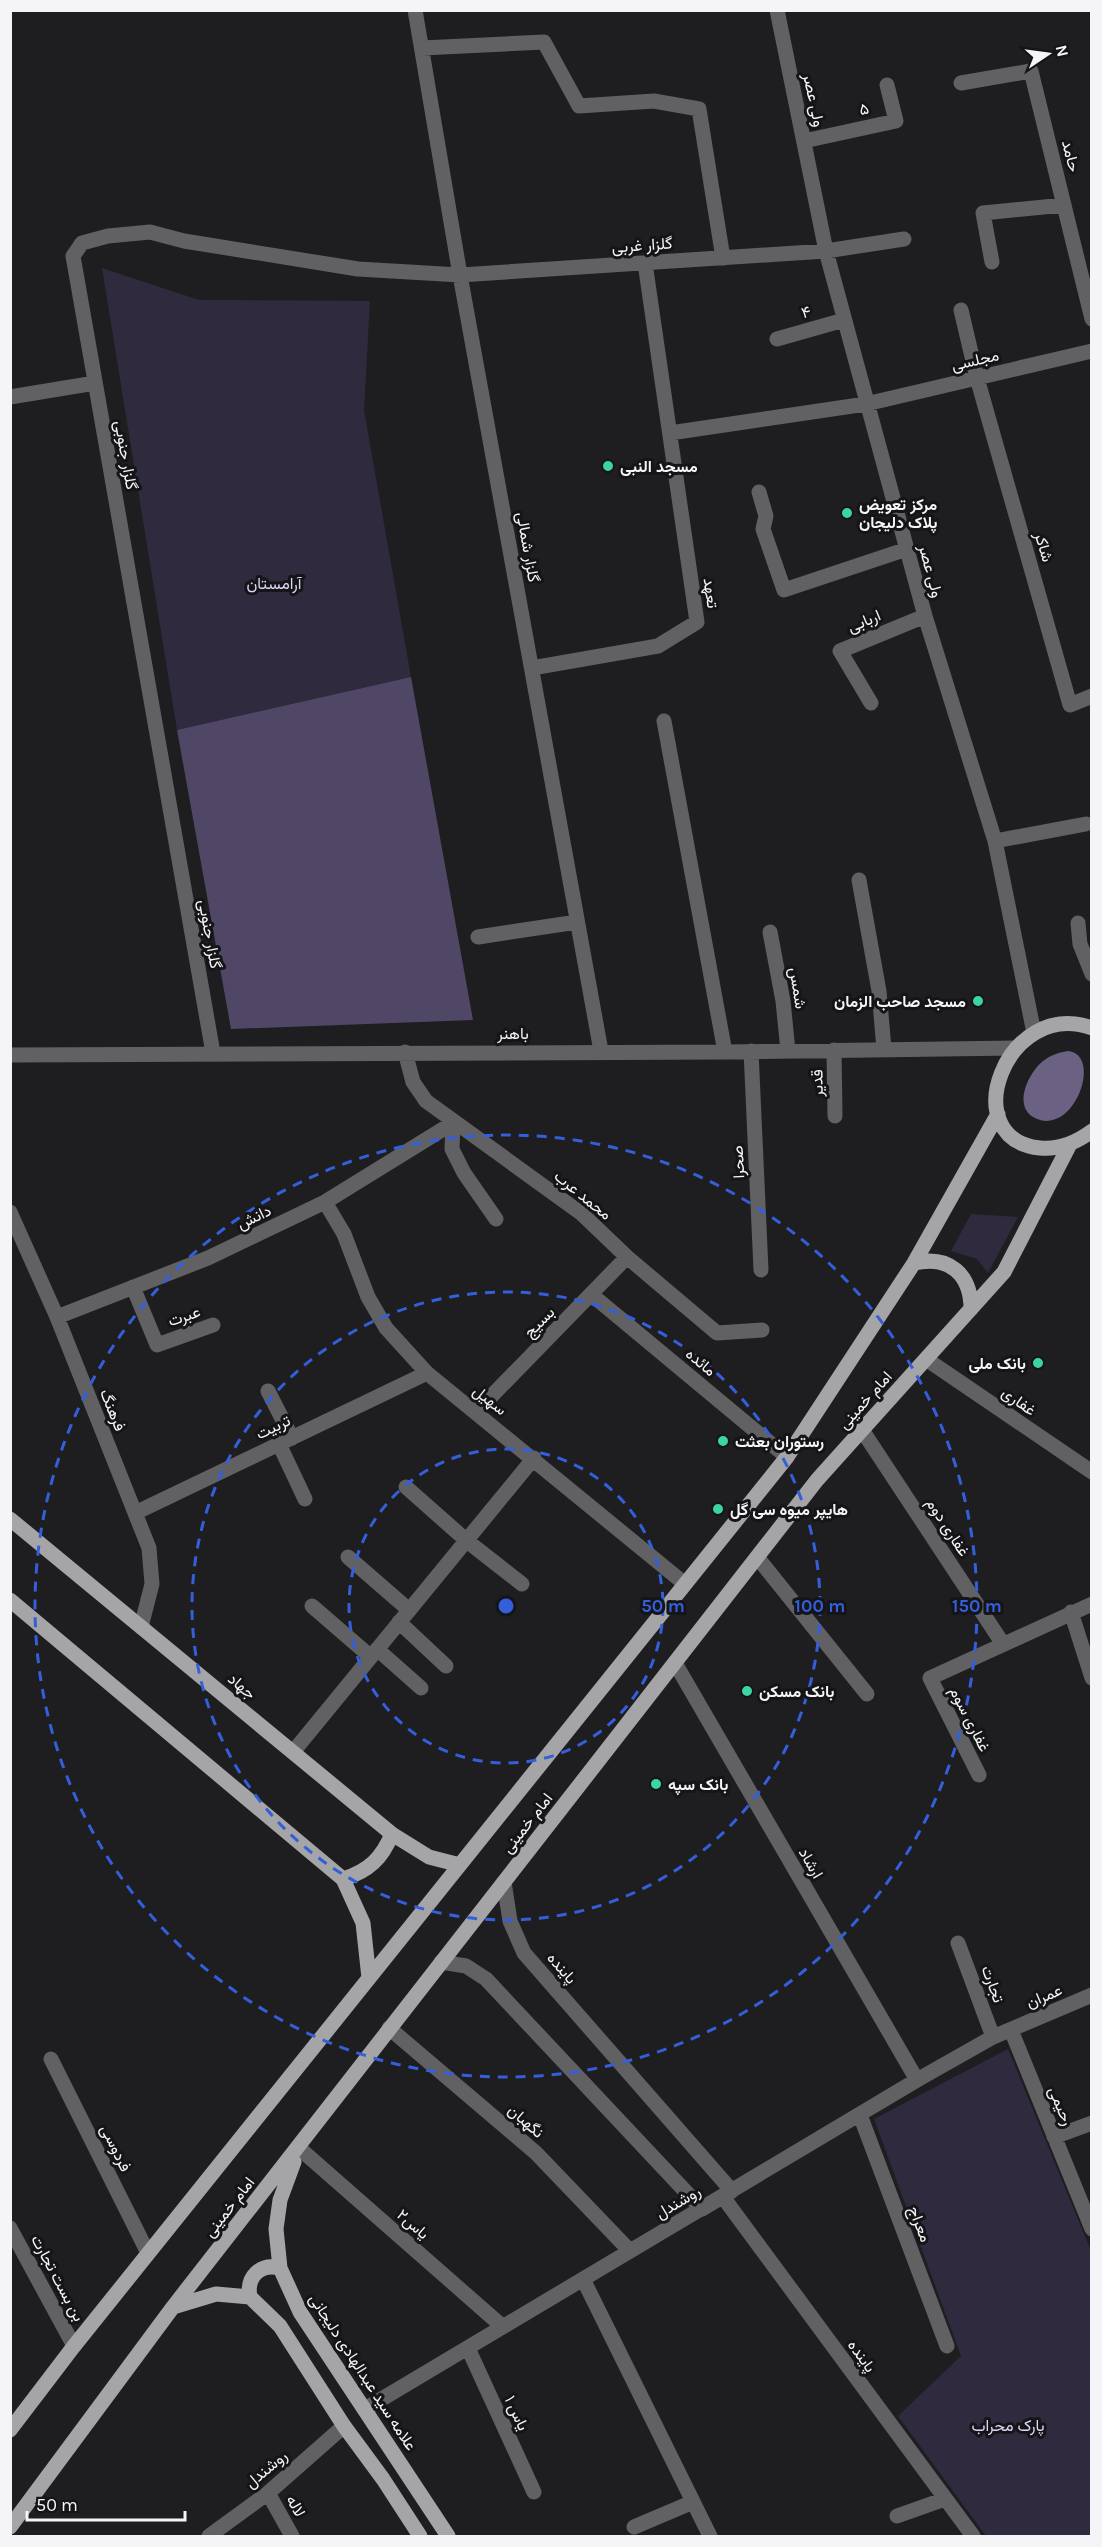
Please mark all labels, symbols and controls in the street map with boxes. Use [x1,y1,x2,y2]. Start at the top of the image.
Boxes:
north arrow [1018,24,1078,84]
text: N [1052,43,1073,58]
street label: ولی عصر [798,71,829,129]
street label: ۵ [857,99,871,119]
street label: حامد [1058,138,1084,174]
street label: گلزار غربی [611,233,673,258]
street label: ۴ [799,302,813,322]
street label: مجلسی [949,345,1001,376]
street label: گلزار جنوبی [110,419,141,491]
place label: مسجد النبی [620,457,698,476]
marker: مسجد النبی [601,459,615,473]
place label: مرکز تعویض پلاک دلیجان [859,495,938,534]
marker: مرکز تعویض پلاک دلیجان [840,506,854,520]
street label: گلزار شمالی [511,510,544,584]
street label: شاکر [1029,529,1057,564]
street label: ولی عصر [914,541,947,600]
park label: آرامستان [247,574,303,594]
street label: تعهد [698,577,723,610]
street label: اربابی [845,606,884,637]
street label: گلزار جنوبی [194,898,225,970]
street label: شمس [784,966,811,1010]
place label: مسجد صاحب الزمان [834,992,966,1012]
marker: مسجد صاحب الزمان [971,994,985,1008]
street label: باهنر [496,1024,529,1044]
street label: قدیر [807,1069,828,1098]
street label: صحرا [728,1145,749,1179]
street label: محمد عرب [550,1166,615,1225]
street label: دانش [234,1201,275,1234]
street label: عبرت [165,1302,203,1331]
street label: بسیج [520,1303,560,1343]
street label: مائده [682,1344,720,1380]
place label: بانک ملی [968,1354,1026,1373]
marker: بانک ملی [1031,1356,1045,1370]
street label: امام خمینی [834,1367,897,1433]
street label: سهیل [469,1381,511,1420]
street label: غفاری [998,1383,1040,1420]
street label: فرهنگ [95,1386,130,1434]
street label: تربیت [253,1411,294,1444]
place label: رستوران بعثت [735,1432,824,1452]
marker: رستوران بعثت [716,1434,730,1448]
street label: غفاری دوم [921,1494,974,1560]
place label: هایپر میوه سی گل [730,1500,848,1521]
marker: هایپر میوه سی گل [711,1502,725,1516]
text: 50 m [641,1595,685,1617]
text: 100 m [795,1595,845,1617]
text: 150 m [952,1595,1002,1617]
centre of rings [496,1596,516,1616]
street label: جهاد [224,1669,260,1704]
place label: بانک مسکن [759,1682,834,1701]
street label: غفاری سوم [945,1683,994,1755]
marker: بانک مسکن [740,1684,754,1698]
place label: بانک سپه [668,1775,728,1796]
marker: بانک سپه [649,1777,663,1791]
street label: امام خمینی [498,1789,557,1858]
street label: ارشاد [794,1844,827,1882]
street label: پاینده [542,1948,581,1989]
street label: تجارت [977,1963,1008,2006]
street label: عمران [1023,1980,1065,2013]
street label: رحیمی [1044,2084,1077,2129]
street label: نگهبان [504,2100,548,2142]
street label: فردوسی [96,2121,136,2175]
street label: امام خمینی [200,2173,259,2242]
street label: روشندل [652,2181,704,2224]
street label: معراج [903,2203,936,2245]
street label: یاس۲ [392,2205,433,2244]
street label: بن بست تجارت [26,2232,89,2325]
street label: علامه سید عبدالهادی دلیجانی [304,2290,421,2454]
street label: پاینده [842,2336,880,2377]
street label: یاس ۱ [500,2392,533,2434]
park label: پارک محراب [971,2416,1045,2437]
street label: روشندل [241,2446,292,2493]
scale bar [27,2484,184,2522]
street label: لاله [282,2492,310,2520]
text: 50 m [36,2494,78,2516]

